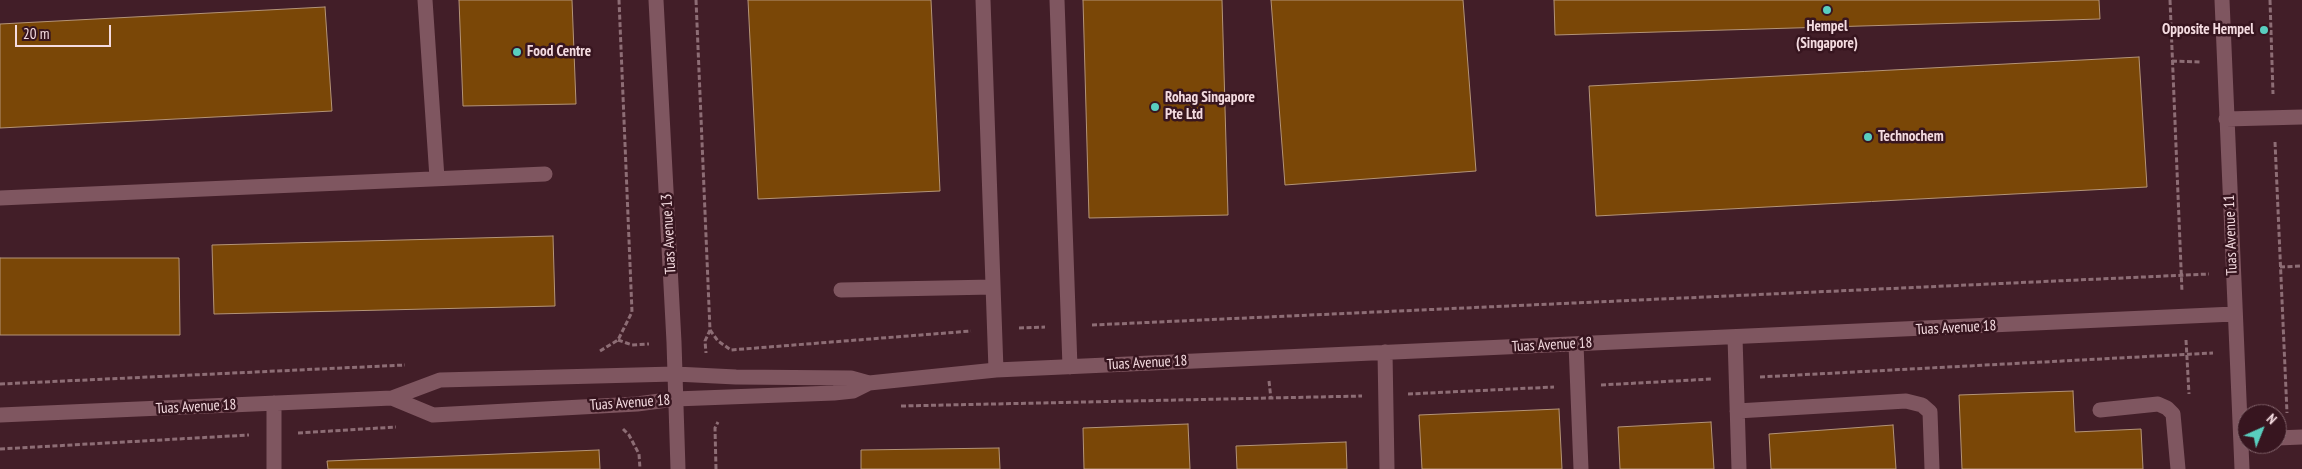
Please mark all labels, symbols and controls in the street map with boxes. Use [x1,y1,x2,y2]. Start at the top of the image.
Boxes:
marker: Hempel (Singapore) [1821,4,1833,16]
scale bar [18,15,114,47]
place label: Hempel (Singapore) [1796,18,1858,53]
place label: Opposite Hempel [2162,21,2254,39]
text: 20 m [23,24,49,43]
marker: Opposite Hempel [2258,24,2270,36]
place label: Food Centre [527,43,591,61]
marker: Food Centre [511,46,523,58]
place label: Rohag Singapore Pte Ltd [1165,89,1255,124]
marker: Rohag Singapore Pte Ltd [1149,101,1161,113]
place label: Technochem [1878,128,1944,146]
marker: Technochem [1862,131,1874,143]
street label: Tuas Avenue 13 [658,193,680,275]
street label: Tuas Avenue 11 [2221,194,2241,276]
street label: Tuas Avenue 18 [1915,317,1997,339]
street label: Tuas Avenue 18 [1511,334,1593,356]
street label: Tuas Avenue 18 [1106,352,1188,374]
street label: Tuas Avenue 18 [589,391,671,415]
street label: Tuas Avenue 18 [155,396,237,418]
north arrow [2237,404,2287,454]
text: N [2263,410,2281,428]

